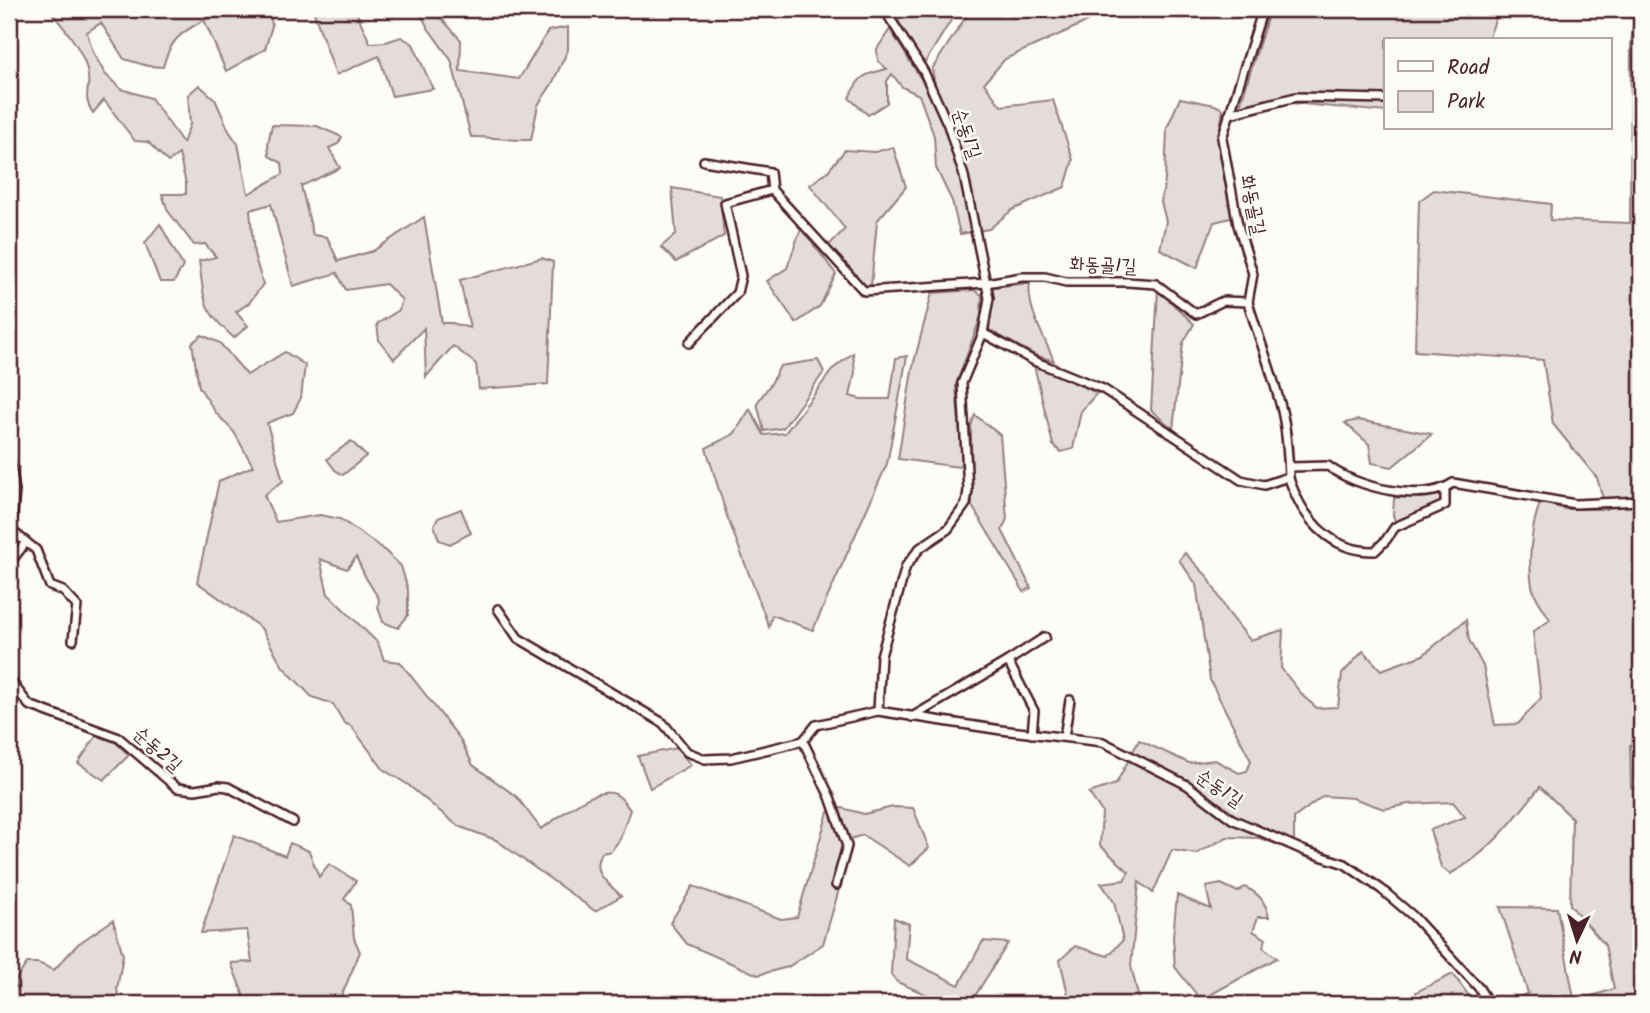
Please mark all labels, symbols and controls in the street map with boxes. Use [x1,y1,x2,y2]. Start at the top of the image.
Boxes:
legend [1384,38,1612,130]
text: Road [1447,52,1490,85]
text: Park [1447,86,1485,119]
street label: 순동1길 [943,105,989,163]
street label: 화동골길 [1231,172,1273,238]
street label: 화동골1길 [1069,250,1137,282]
street label: 순동2길 [126,720,188,780]
street label: 순동1길 [1189,762,1249,816]
north arrow [1542,904,1612,974]
text: N [1569,940,1583,970]

